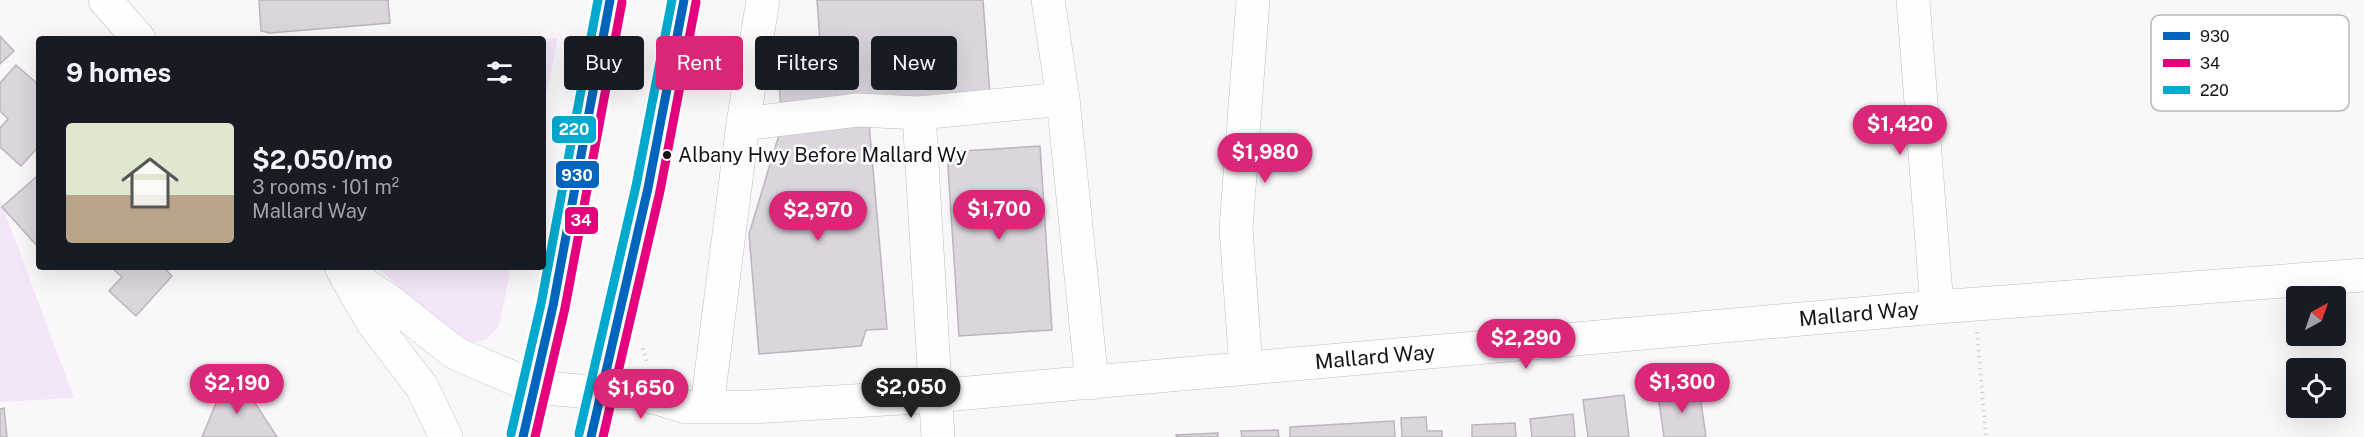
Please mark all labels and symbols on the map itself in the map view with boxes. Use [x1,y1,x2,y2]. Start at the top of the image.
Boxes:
legend [2151,15,2349,111]
text: 930 [2200,27,2230,46]
text: 34 [2200,54,2220,73]
text: 220 [2200,81,2229,100]
pin: $1,420 [1851,105,1949,156]
line badge: 220 [551,115,597,144]
text: 220 [559,120,589,139]
pin: $1,980 [1216,133,1314,184]
place label: Albany Hwy Before Mallard Wy [678,143,967,167]
marker: Albany Hwy Before Mallard Wy [661,149,673,161]
line badge: 930 [555,160,600,189]
text: 930 [561,166,593,185]
pin: $1,700 [950,190,1048,241]
pin: $2,970 [769,191,867,242]
line badge: 34 [564,206,599,235]
text: 34 [570,211,592,230]
north arrow [2286,286,2346,346]
street label: Mallard Way [1798,296,1920,331]
pin: $2,290 [1477,319,1575,370]
street label: Mallard Way [1314,339,1436,374]
pin: $1,300 [1633,363,1731,414]
pin: $2,190 [188,364,286,415]
pin: $2,050 [862,368,960,419]
pin: $1,650 [592,369,690,420]

